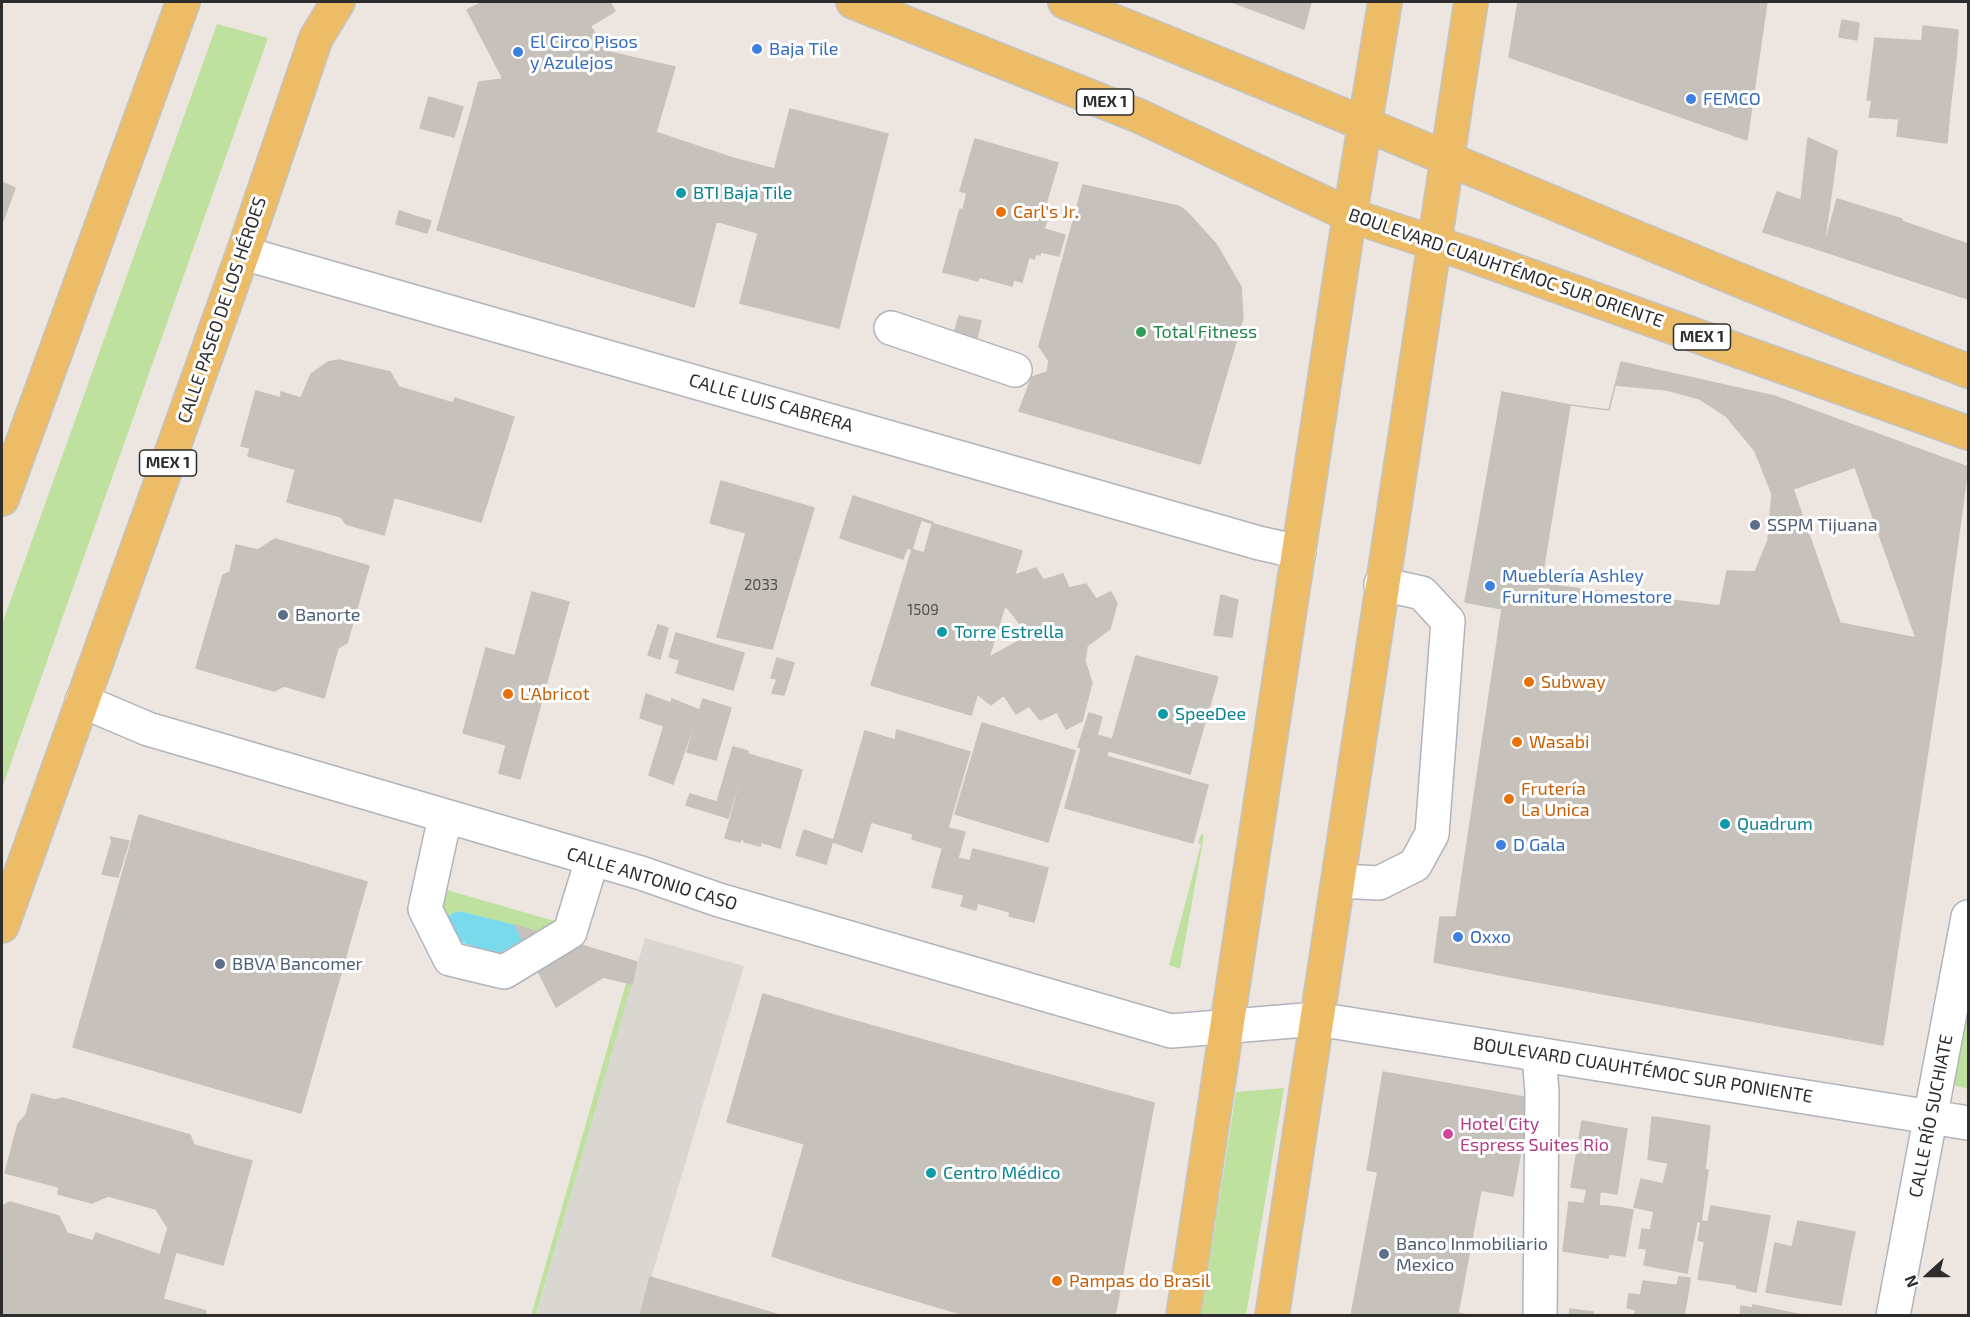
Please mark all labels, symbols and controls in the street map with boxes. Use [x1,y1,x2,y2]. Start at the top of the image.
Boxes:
place label: El Circo Pisos y Azulejos [530,31,638,74]
place label: Baja Tile [769,38,838,60]
marker: Baja Tile [750,42,764,56]
marker: El Circo Pisos y Azulejos [511,45,525,59]
place label: FEMCO [1703,88,1761,110]
road number: MEX 1 [1076,89,1134,115]
marker: FEMCO [1684,92,1698,106]
place label: BTI Baja Tile [693,182,793,204]
marker: BTI Baja Tile [674,186,688,200]
street label: CALLE PASEO DE LOS HÉROES [173,194,271,426]
place label: Carl's Jr. [1013,201,1079,223]
street label: BOULEVARD CUAUHTÉMOC SUR ORIENTE [1346,204,1666,332]
marker: Carl's Jr. [994,205,1008,219]
place label: Total Fitness [1153,321,1257,343]
road number: MEX 1 [1674,324,1730,350]
marker: Total Fitness [1134,325,1148,339]
street label: CALLE LUIS CABRERA [686,369,856,437]
road number: MEX 1 [140,450,196,476]
place label: SSPM Tijuana [1767,514,1878,536]
marker: SSPM Tijuana [1748,518,1762,532]
place label: Mueblería Ashley Furniture Homestore [1502,565,1672,608]
house number: 2033 [744,576,778,594]
marker: Mueblería Ashley Furniture Homestore [1483,579,1497,593]
house number: 1509 [907,601,939,619]
place label: Banorte [295,604,360,626]
marker: Banorte [276,608,290,622]
place label: Torre Estrella [954,621,1064,643]
marker: Torre Estrella [935,625,949,639]
place label: Subway [1541,671,1606,693]
marker: Subway [1522,675,1536,689]
place label: L'Abricot [520,683,590,705]
marker: L'Abricot [501,687,515,701]
place label: SpeeDee [1175,703,1246,725]
marker: SpeeDee [1156,707,1170,721]
place label: Wasabi [1529,731,1589,753]
marker: Wasabi [1510,735,1524,749]
place label: Frutería La Unica [1521,778,1590,820]
marker: Frutería La Unica [1502,792,1516,806]
place label: Quadrum [1737,813,1813,835]
marker: Quadrum [1718,817,1732,831]
place label: D Gala [1513,834,1565,856]
marker: D Gala [1494,838,1508,852]
street label: CALLE ANTONIO CASO [564,843,740,915]
place label: Oxxo [1470,926,1511,948]
marker: Oxxo [1451,930,1465,944]
place label: BBVA Bancomer [232,953,363,975]
marker: BBVA Bancomer [213,957,227,971]
street label: BOULEVARD CUAUHTÉMOC SUR PONIENTE [1472,1032,1814,1108]
street label: CALLE RÍO SUCHIATE [1905,1033,1957,1199]
place label: Hotel City Espress Suites Rio [1460,1113,1609,1156]
marker: Hotel City Espress Suites Rio [1441,1127,1455,1141]
place label: Centro Médico [943,1162,1061,1184]
marker: Centro Médico [924,1166,938,1180]
place label: Banco Inmobiliario Mexico [1396,1233,1548,1276]
north arrow [1898,1245,1958,1305]
marker: Banco Inmobiliario Mexico [1377,1247,1391,1261]
place label: Pampas do Brasil [1069,1270,1210,1292]
text: N [1900,1273,1922,1290]
marker: Pampas do Brasil [1050,1274,1064,1288]

